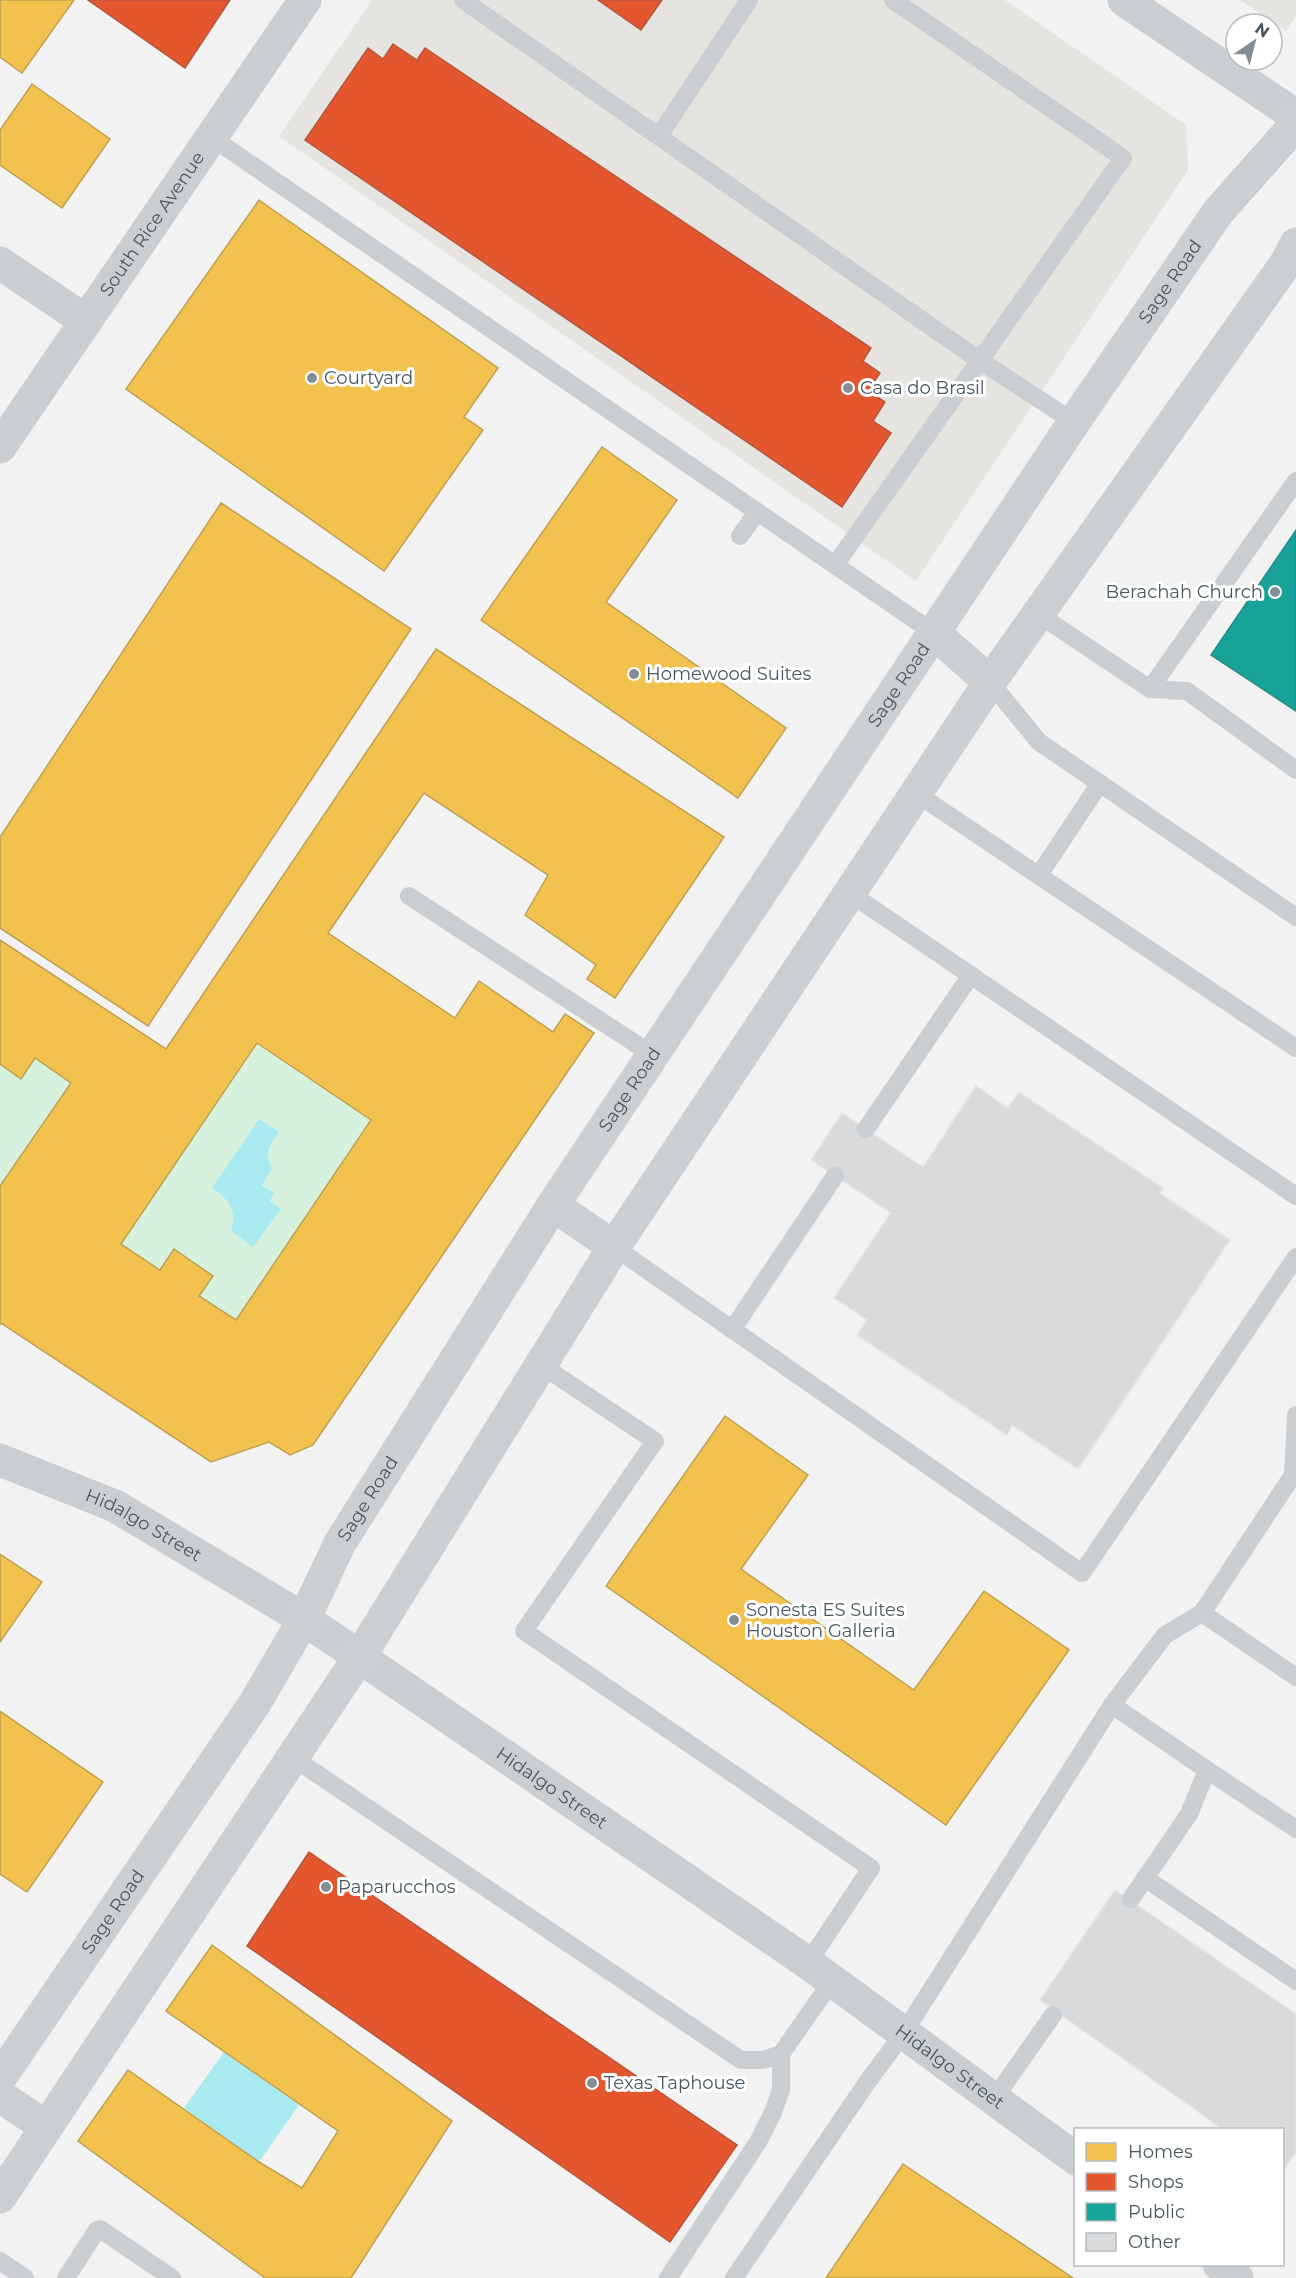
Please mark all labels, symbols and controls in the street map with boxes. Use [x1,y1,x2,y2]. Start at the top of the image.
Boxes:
north arrow [1224,12,1284,72]
text: N [1252,19,1273,42]
street label: South Rice Avenue [95,147,209,300]
street label: Sage Road [1134,236,1207,328]
place label: Courtyard [324,367,413,389]
marker: Courtyard [305,371,319,385]
place label: Casa do Brasil [860,377,985,399]
marker: Casa do Brasil [841,381,855,395]
place label: Berachah Church [1106,581,1263,603]
marker: Berachah Church [1268,585,1282,599]
street label: Sage Road [863,639,935,731]
place label: Homewood Suites [646,663,811,685]
marker: Homewood Suites [627,667,641,681]
street label: Sage Road [594,1043,666,1136]
street label: Sage Road [333,1452,403,1546]
street label: Hidalgo Street [82,1484,206,1566]
place label: Sonesta ES Suites Houston Galleria [746,1599,905,1642]
marker: Sonesta ES Suites Houston Galleria [727,1613,741,1627]
street label: Hidalgo Street [492,1742,612,1834]
street label: Sage Road [77,1866,149,1958]
place label: Paparucchos [338,1876,456,1898]
marker: Paparucchos [319,1880,333,1894]
street label: Hidalgo Street [891,2019,1009,2114]
place label: Texas Taphouse [604,2072,745,2094]
marker: Texas Taphouse [585,2076,599,2090]
legend [1074,2128,1284,2266]
text: Homes [1128,2141,1193,2163]
text: Shops [1128,2171,1184,2193]
text: Public [1128,2201,1185,2223]
text: Other [1128,2231,1181,2253]

